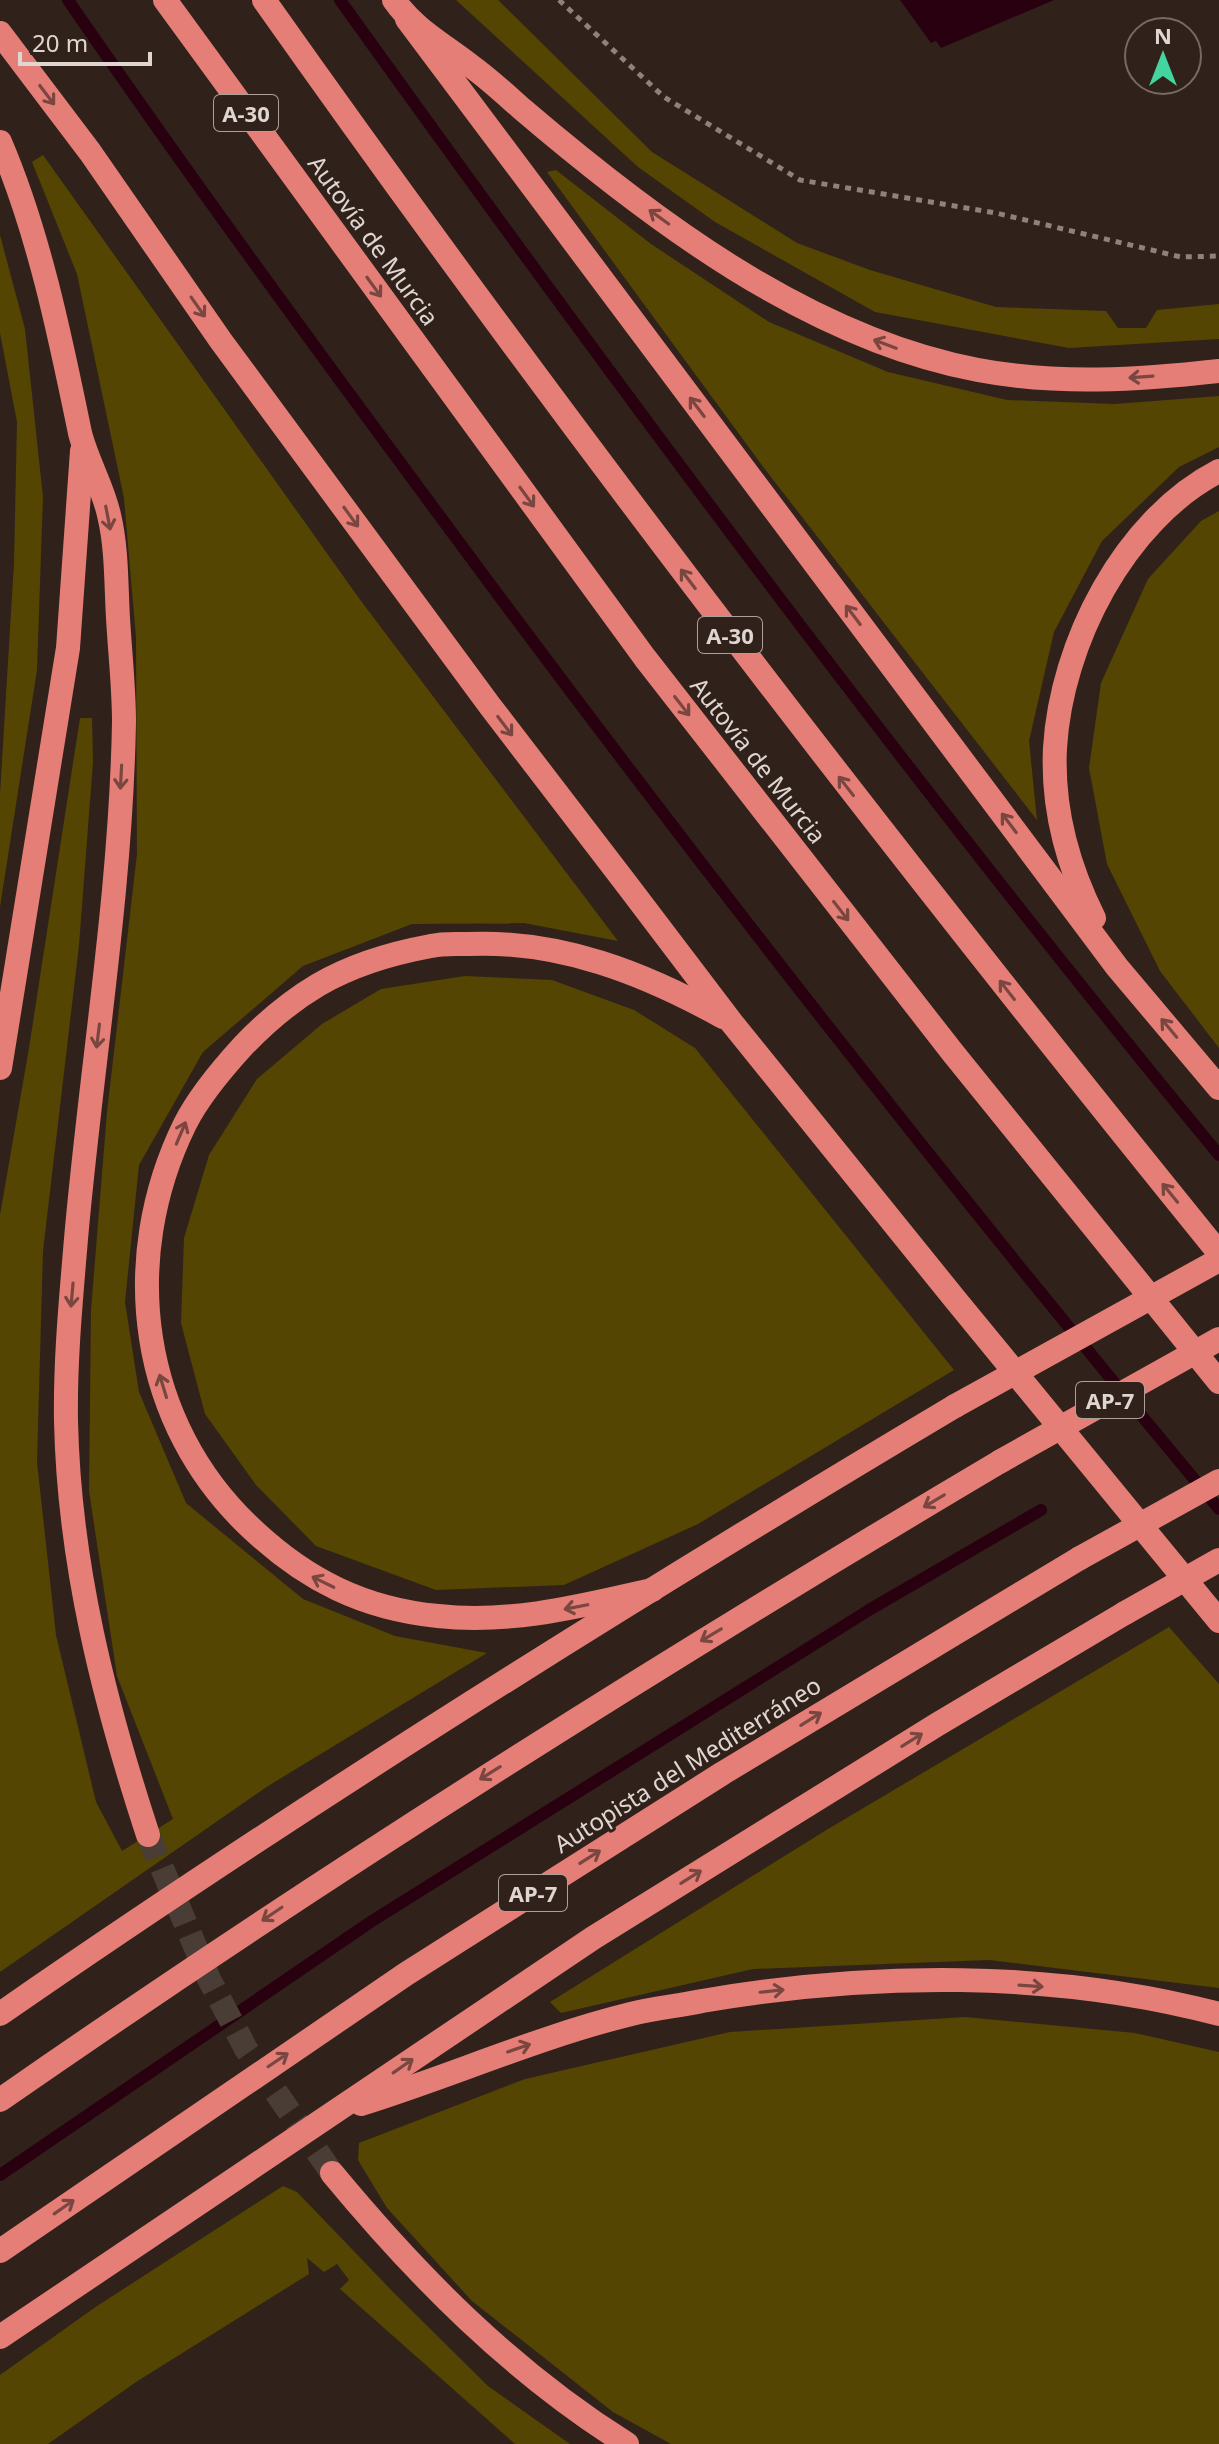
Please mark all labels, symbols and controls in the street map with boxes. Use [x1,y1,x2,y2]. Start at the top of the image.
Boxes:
scale bar [20,16,150,66]
north arrow [1123,16,1203,96]
text: N [1154,20,1172,50]
text: 20 m [32,26,88,59]
one-way arrow [39,84,56,105]
road number: A-30 [214,95,278,131]
street label: Autovía de Murcia [301,148,447,332]
one-way arrow [649,209,671,225]
one-way arrow [365,276,382,298]
one-way arrow [189,295,206,317]
one-way arrow [874,336,898,350]
one-way arrow [1128,370,1155,385]
one-way arrow [689,397,706,418]
one-way arrow [519,486,535,508]
one-way arrow [102,505,117,531]
one-way arrow [343,505,359,527]
one-way arrow [680,569,697,590]
one-way arrow [845,605,862,626]
road number: A-30 [698,617,762,653]
street label: Autovía de Murcia [684,670,834,850]
one-way arrow [674,695,691,716]
one-way arrow [497,715,514,736]
one-way arrow [113,764,128,790]
one-way arrow [838,776,855,797]
one-way arrow [1001,813,1018,834]
one-way arrow [833,900,850,921]
one-way arrow [998,980,1016,1001]
one-way arrow [1160,1018,1178,1039]
one-way arrow [90,1022,105,1049]
one-way arrow [175,1121,189,1146]
one-way arrow [1161,1183,1179,1203]
one-way arrow [64,1281,79,1308]
one-way arrow [155,1374,169,1399]
road number: AP-7 [1076,1382,1144,1418]
one-way arrow [923,1493,946,1509]
one-way arrow [312,1574,336,1589]
one-way arrow [564,1600,590,1615]
one-way arrow [700,1627,723,1643]
street label: Autopista del Mediterráneo [547,1668,827,1860]
one-way arrow [799,1711,822,1727]
one-way arrow [900,1732,923,1748]
one-way arrow [480,1764,502,1781]
one-way arrow [578,1848,601,1864]
one-way arrow [679,1868,702,1884]
road number: AP-7 [499,1875,567,1911]
one-way arrow [262,1906,284,1923]
one-way arrow [1017,1978,1044,1993]
one-way arrow [758,1983,785,1998]
one-way arrow [506,2040,531,2055]
one-way arrow [267,2051,289,2068]
one-way arrow [392,2058,414,2074]
one-way arrow [52,2199,74,2215]

